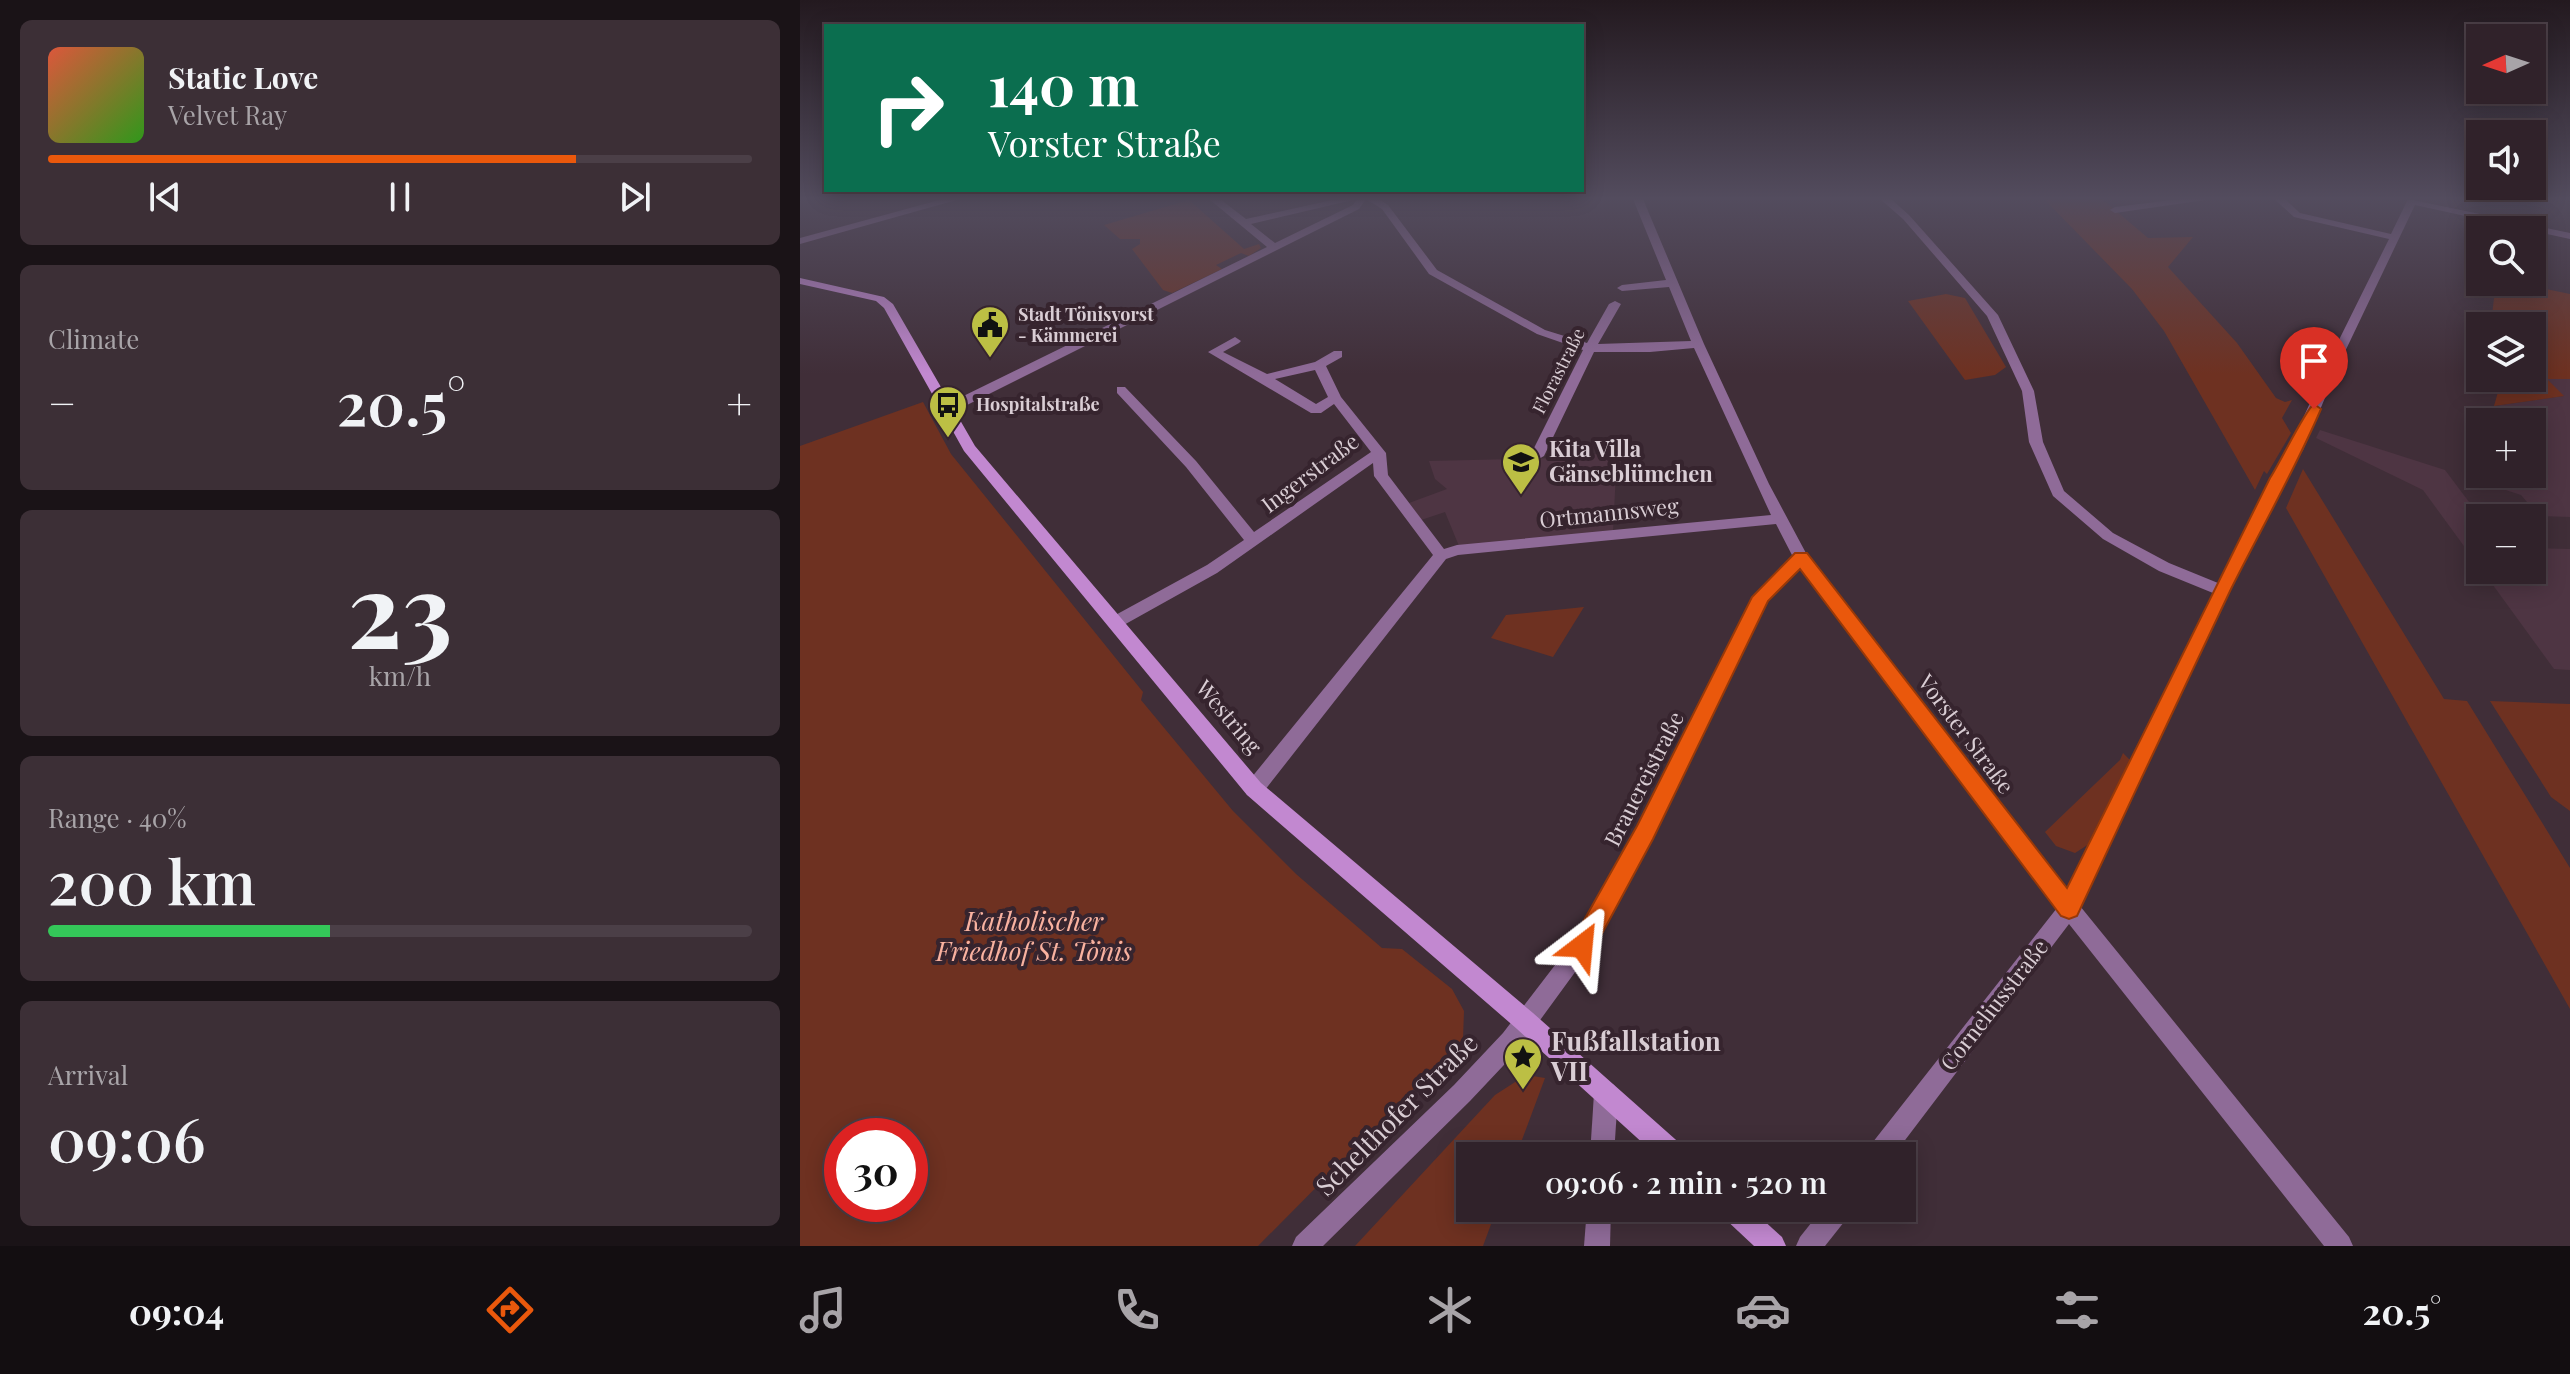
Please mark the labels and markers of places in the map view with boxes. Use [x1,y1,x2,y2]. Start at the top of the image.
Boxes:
place label: Stadt Tönisvorst - Kämmerei [1018,302,1154,347]
public building icon: Stadt Tönisvorst - Kämmerei [969,304,1011,359]
pin [2280,327,2348,409]
bus stop icon: Hospitalstraße [927,384,969,439]
place label: Hospitalstraße [976,392,1100,416]
place label: Kita Villa Gänseblümchen [1549,433,1713,488]
school or university icon: Kita Villa Gänseblümchen [1500,441,1542,496]
place label: Fußfallstation VII [1550,1023,1721,1088]
place icon: Fußfallstation VII [1502,1036,1544,1091]

